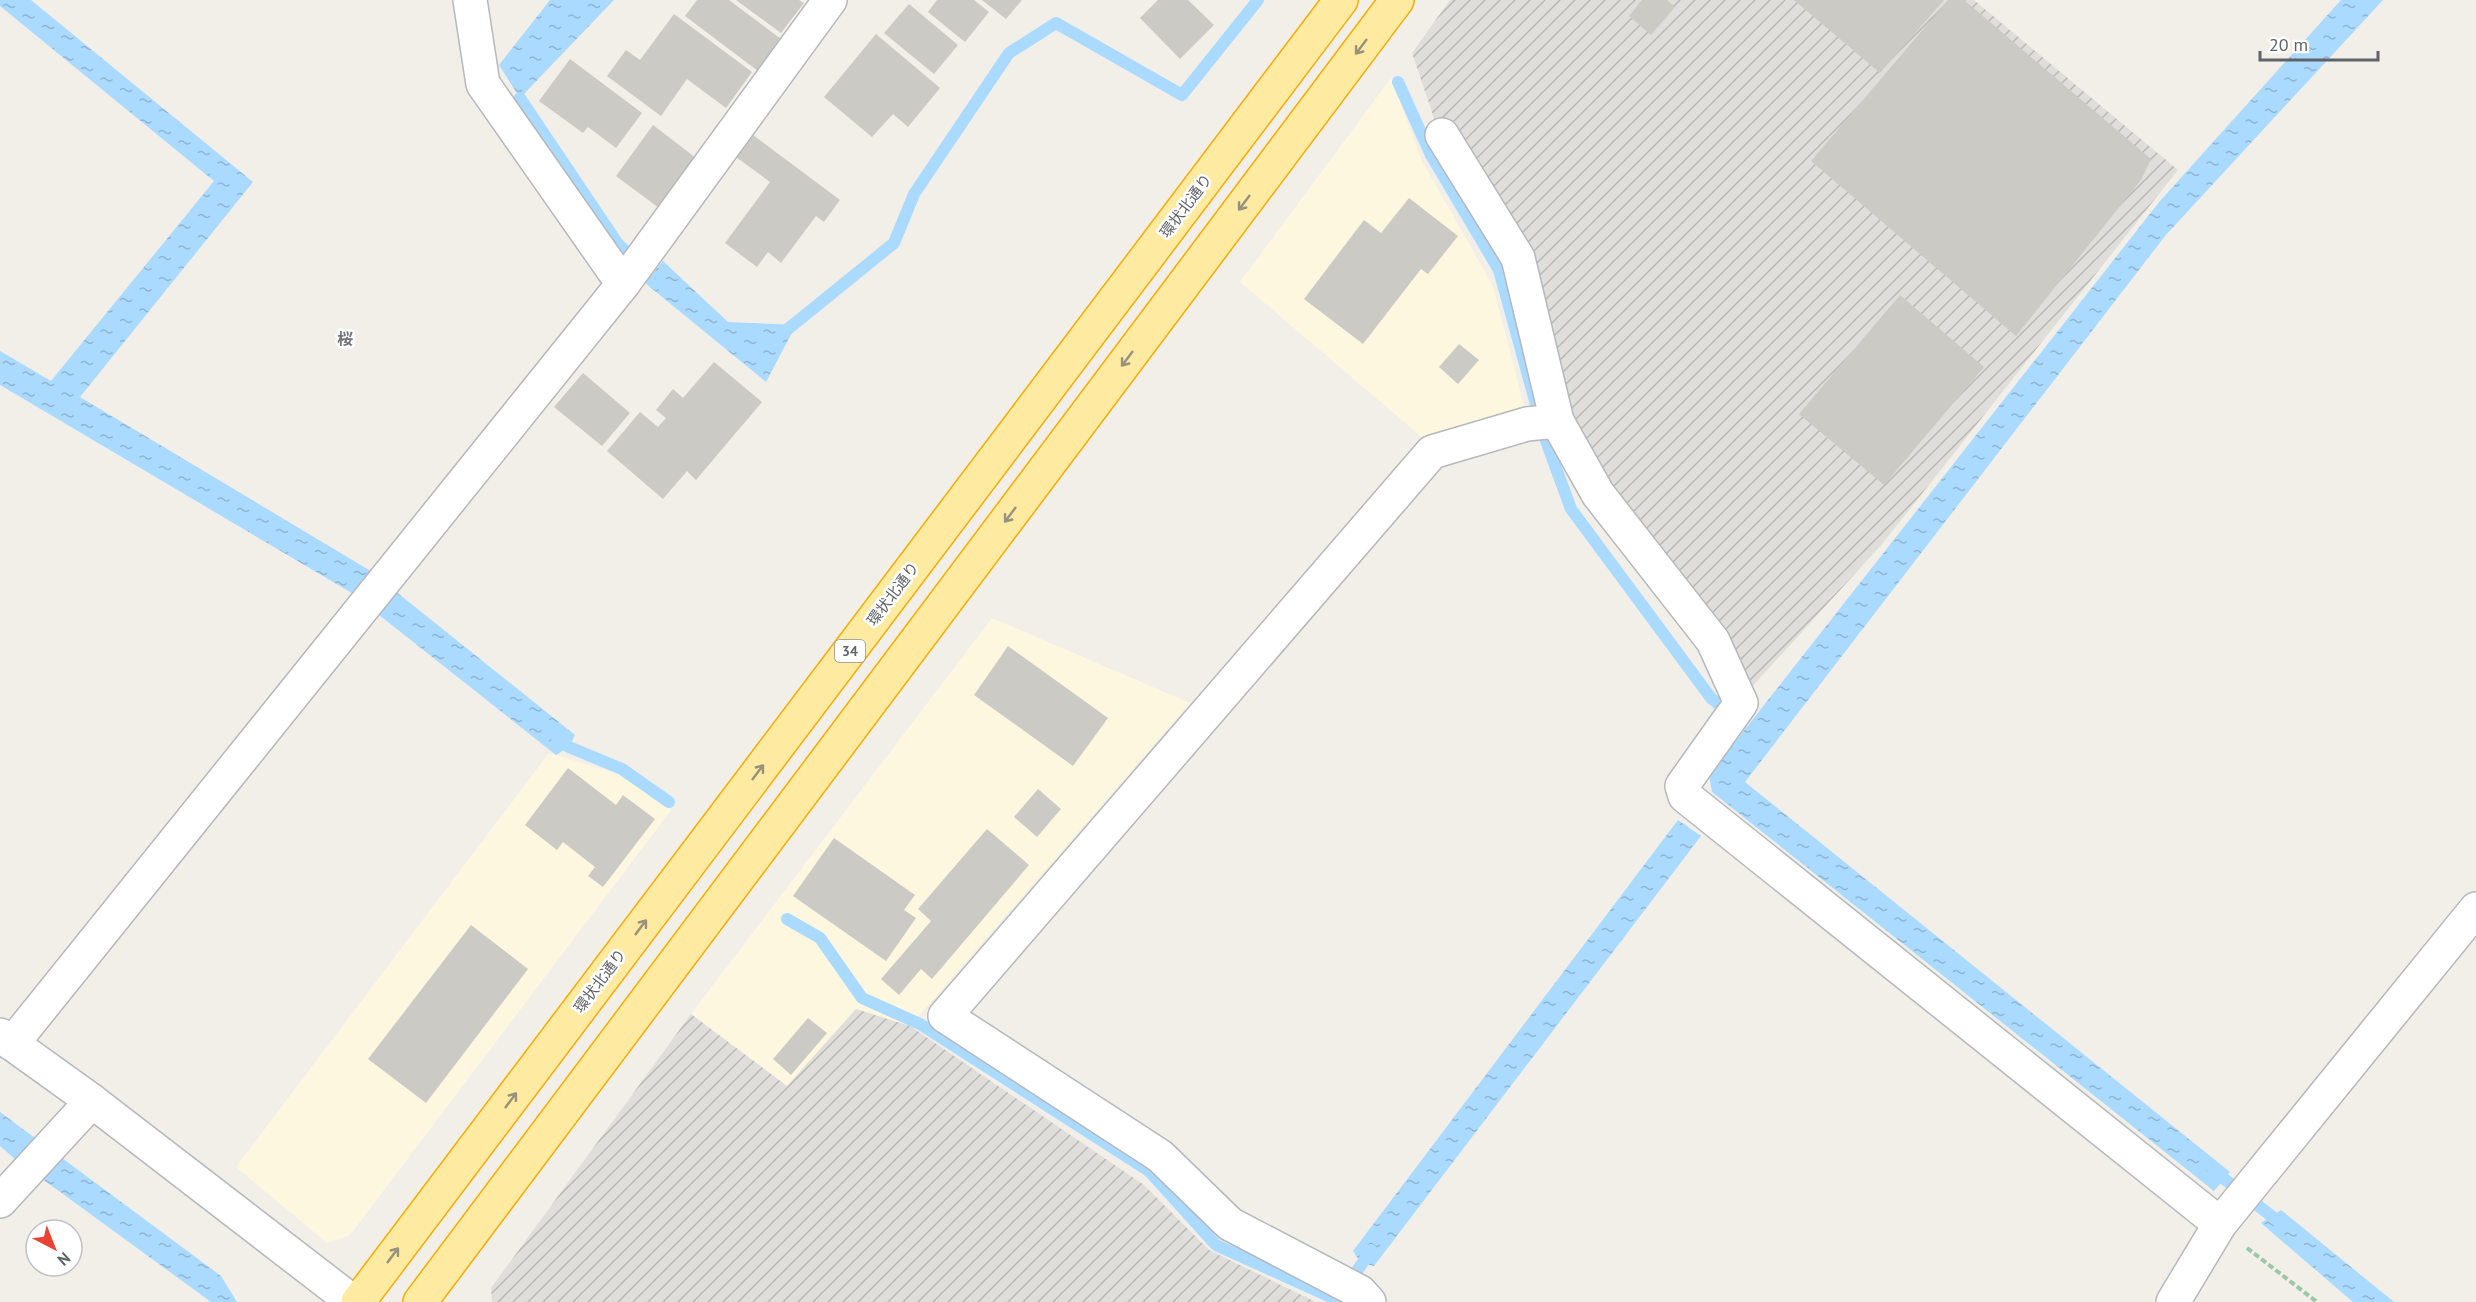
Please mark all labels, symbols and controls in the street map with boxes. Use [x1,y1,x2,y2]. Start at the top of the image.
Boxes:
scale bar [2260,24,2378,62]
text: 20 m [2269,33,2308,56]
one-way arrow [1355,38,1368,54]
street label: 環状北通り [1155,170,1216,241]
one-way arrow [1238,194,1251,210]
district label: 桜 [337,329,353,349]
one-way arrow [1121,350,1134,366]
one-way arrow [1004,506,1017,522]
street label: 環状北通り [862,558,923,629]
road number: 34 [835,640,865,662]
one-way arrow [752,764,765,780]
one-way arrow [634,920,647,936]
street label: 環状北通り [569,945,630,1016]
one-way arrow [504,1092,517,1108]
north arrow [24,1218,84,1278]
text: N [53,1248,75,1270]
one-way arrow [387,1248,399,1264]

